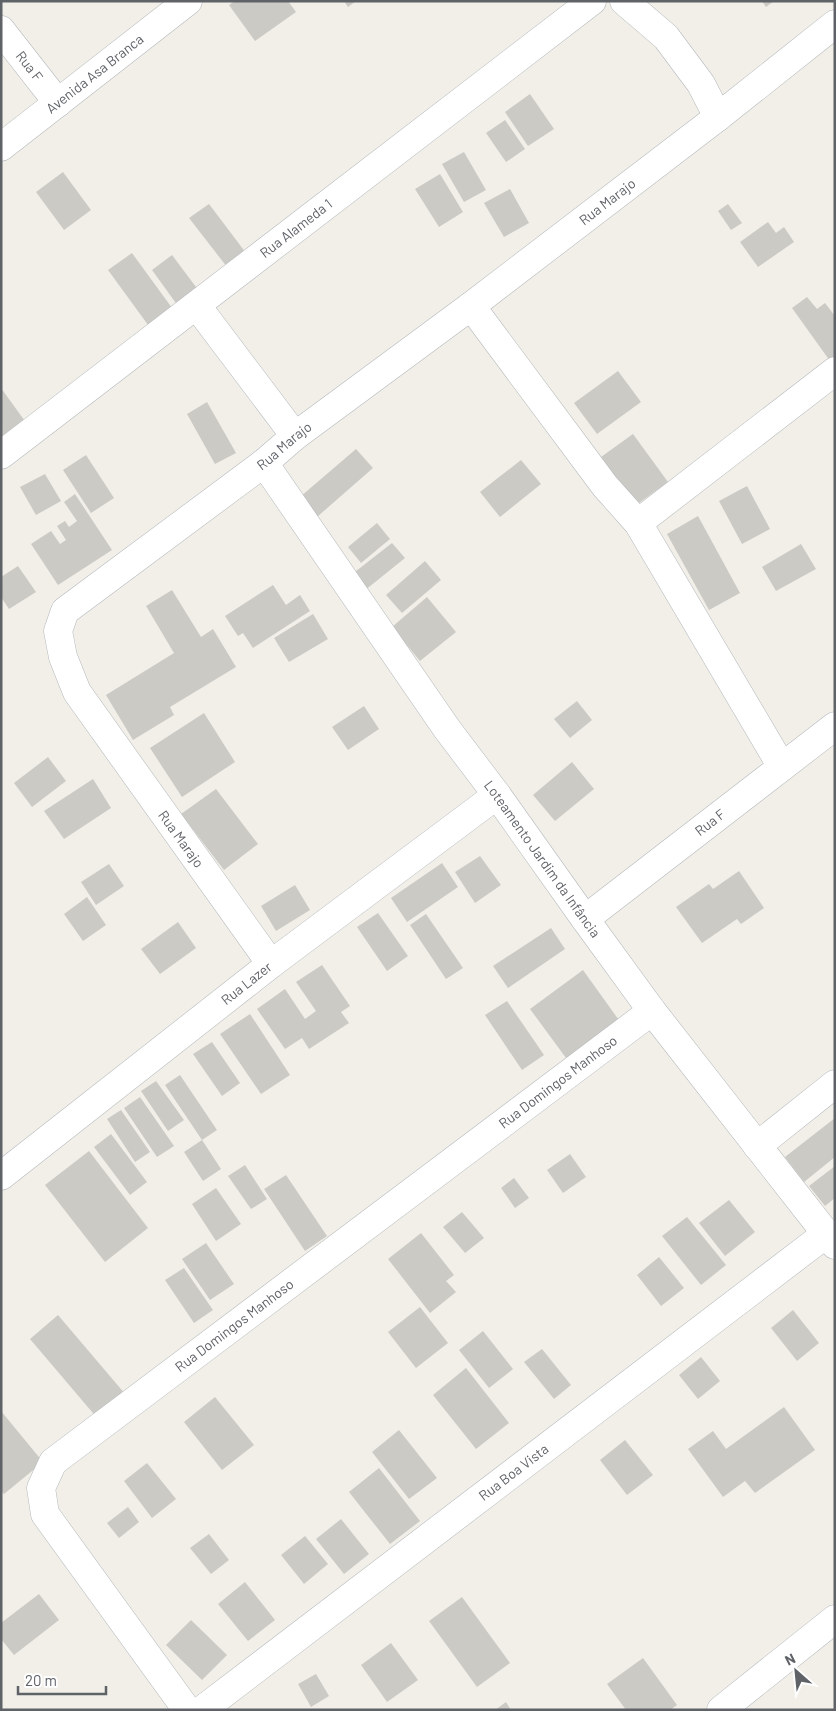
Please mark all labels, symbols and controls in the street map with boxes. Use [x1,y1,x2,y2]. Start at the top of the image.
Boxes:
street label: Avenida Asa Branca [42,30,147,117]
street label: Rua F [13,47,47,85]
street label: Rua Marajo [575,174,639,228]
street label: Rua Alameda 1 [256,195,335,261]
street label: Rua Marajo [253,418,315,473]
street label: Loteamento Jardim da Infância [481,777,604,940]
street label: Rua F [691,805,728,839]
street label: Rua Marajo [155,807,208,871]
street label: Rua Lazer [217,958,275,1008]
street label: Rua Domingos Manhoso [495,1031,620,1132]
street label: Rua Domingos Manhoso [171,1275,297,1375]
street label: Rua Boa Vista [475,1440,552,1504]
north arrow [771,1646,821,1696]
text: N [782,1649,798,1669]
scale bar [18,1664,105,1696]
text: 20 m [25,1671,57,1689]

